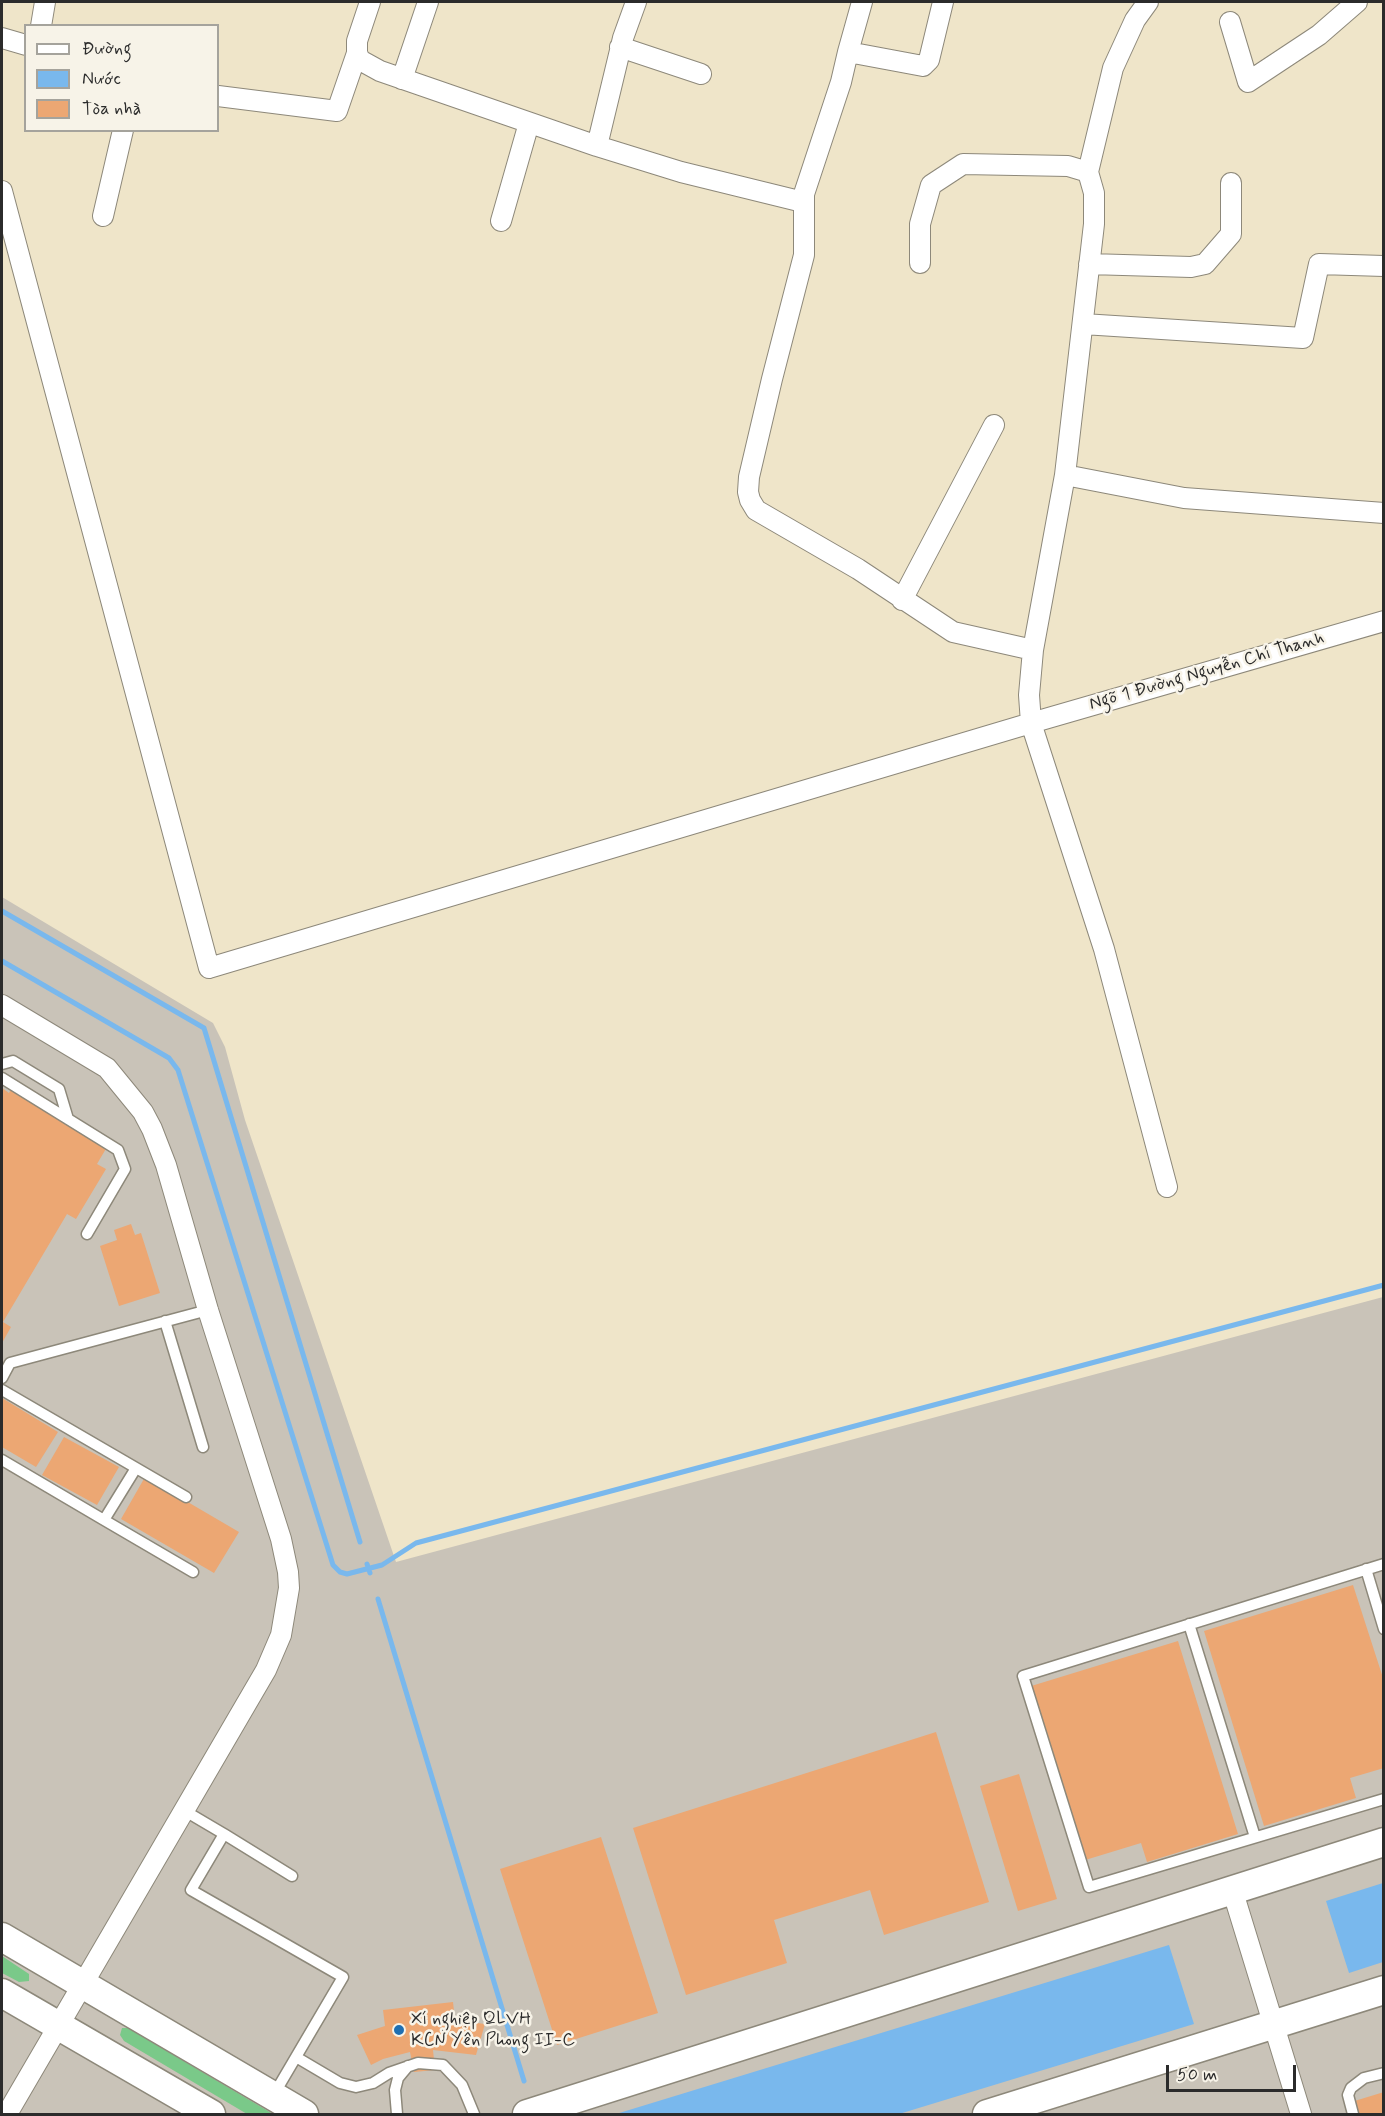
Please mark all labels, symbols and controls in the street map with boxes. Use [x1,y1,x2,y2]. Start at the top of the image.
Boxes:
legend [24,24,219,132]
text: Đường [82,37,132,61]
text: Nước [82,67,121,91]
text: Tòa nhà [82,97,141,121]
street label: Ngõ 1 Đường Nguyễn Chí Thanh [1087,628,1327,716]
place label: Xí nghiệp QLVH KCN Yên Phong II-C [411,2009,575,2052]
marker: Xí nghiệp QLVH KCN Yên Phong II-C [392,2023,406,2037]
scale bar [1169,2053,1300,2091]
text: 50 m [1177,2063,1217,2087]

